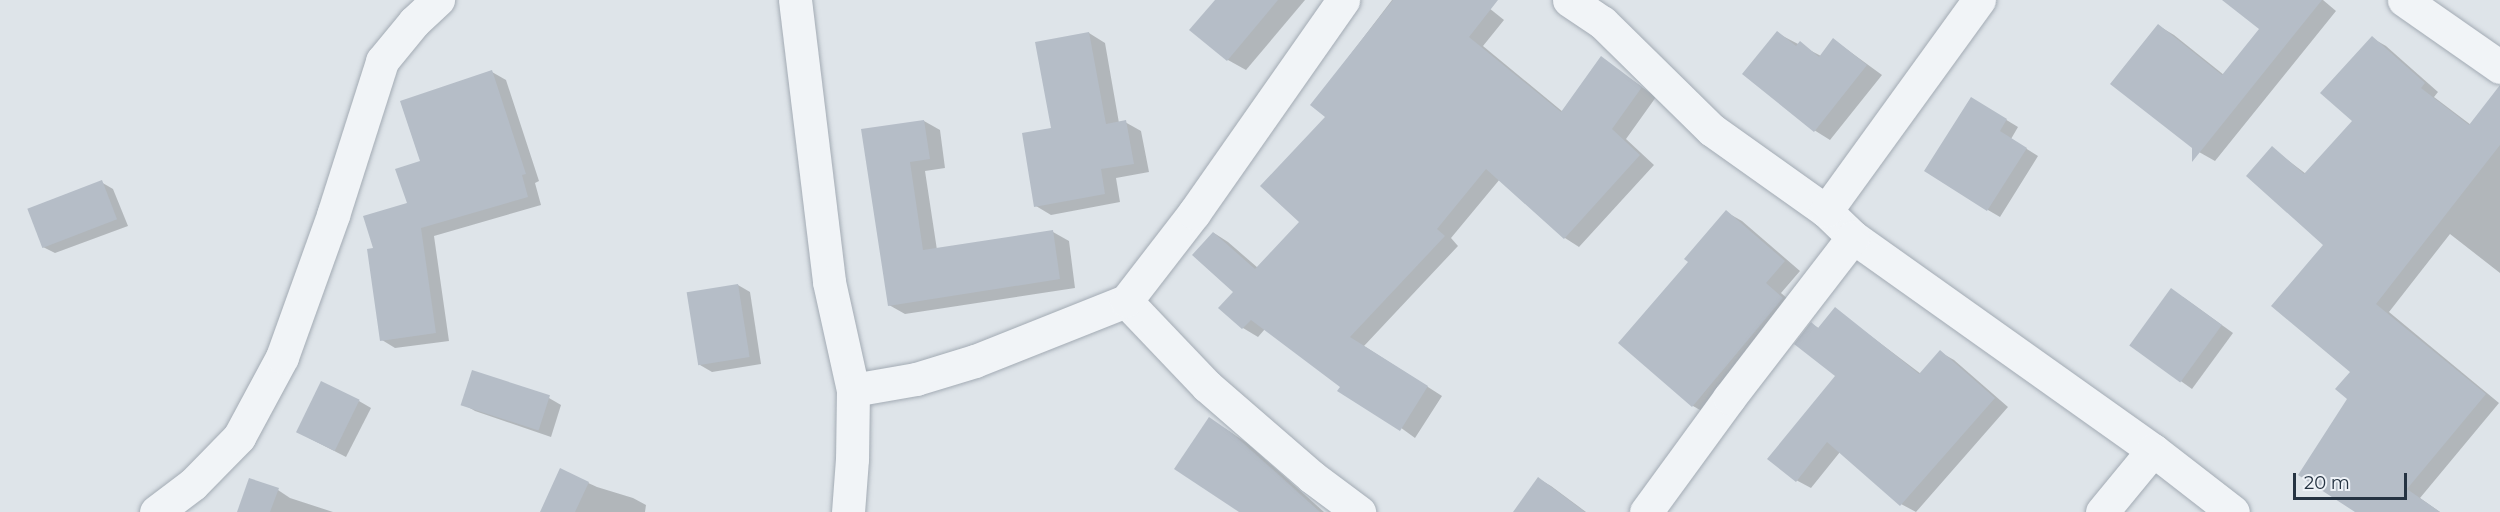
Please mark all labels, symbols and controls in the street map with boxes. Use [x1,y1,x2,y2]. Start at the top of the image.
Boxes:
scale bar [2296,461,2410,499]
text: 20 m [2304,472,2350,494]

